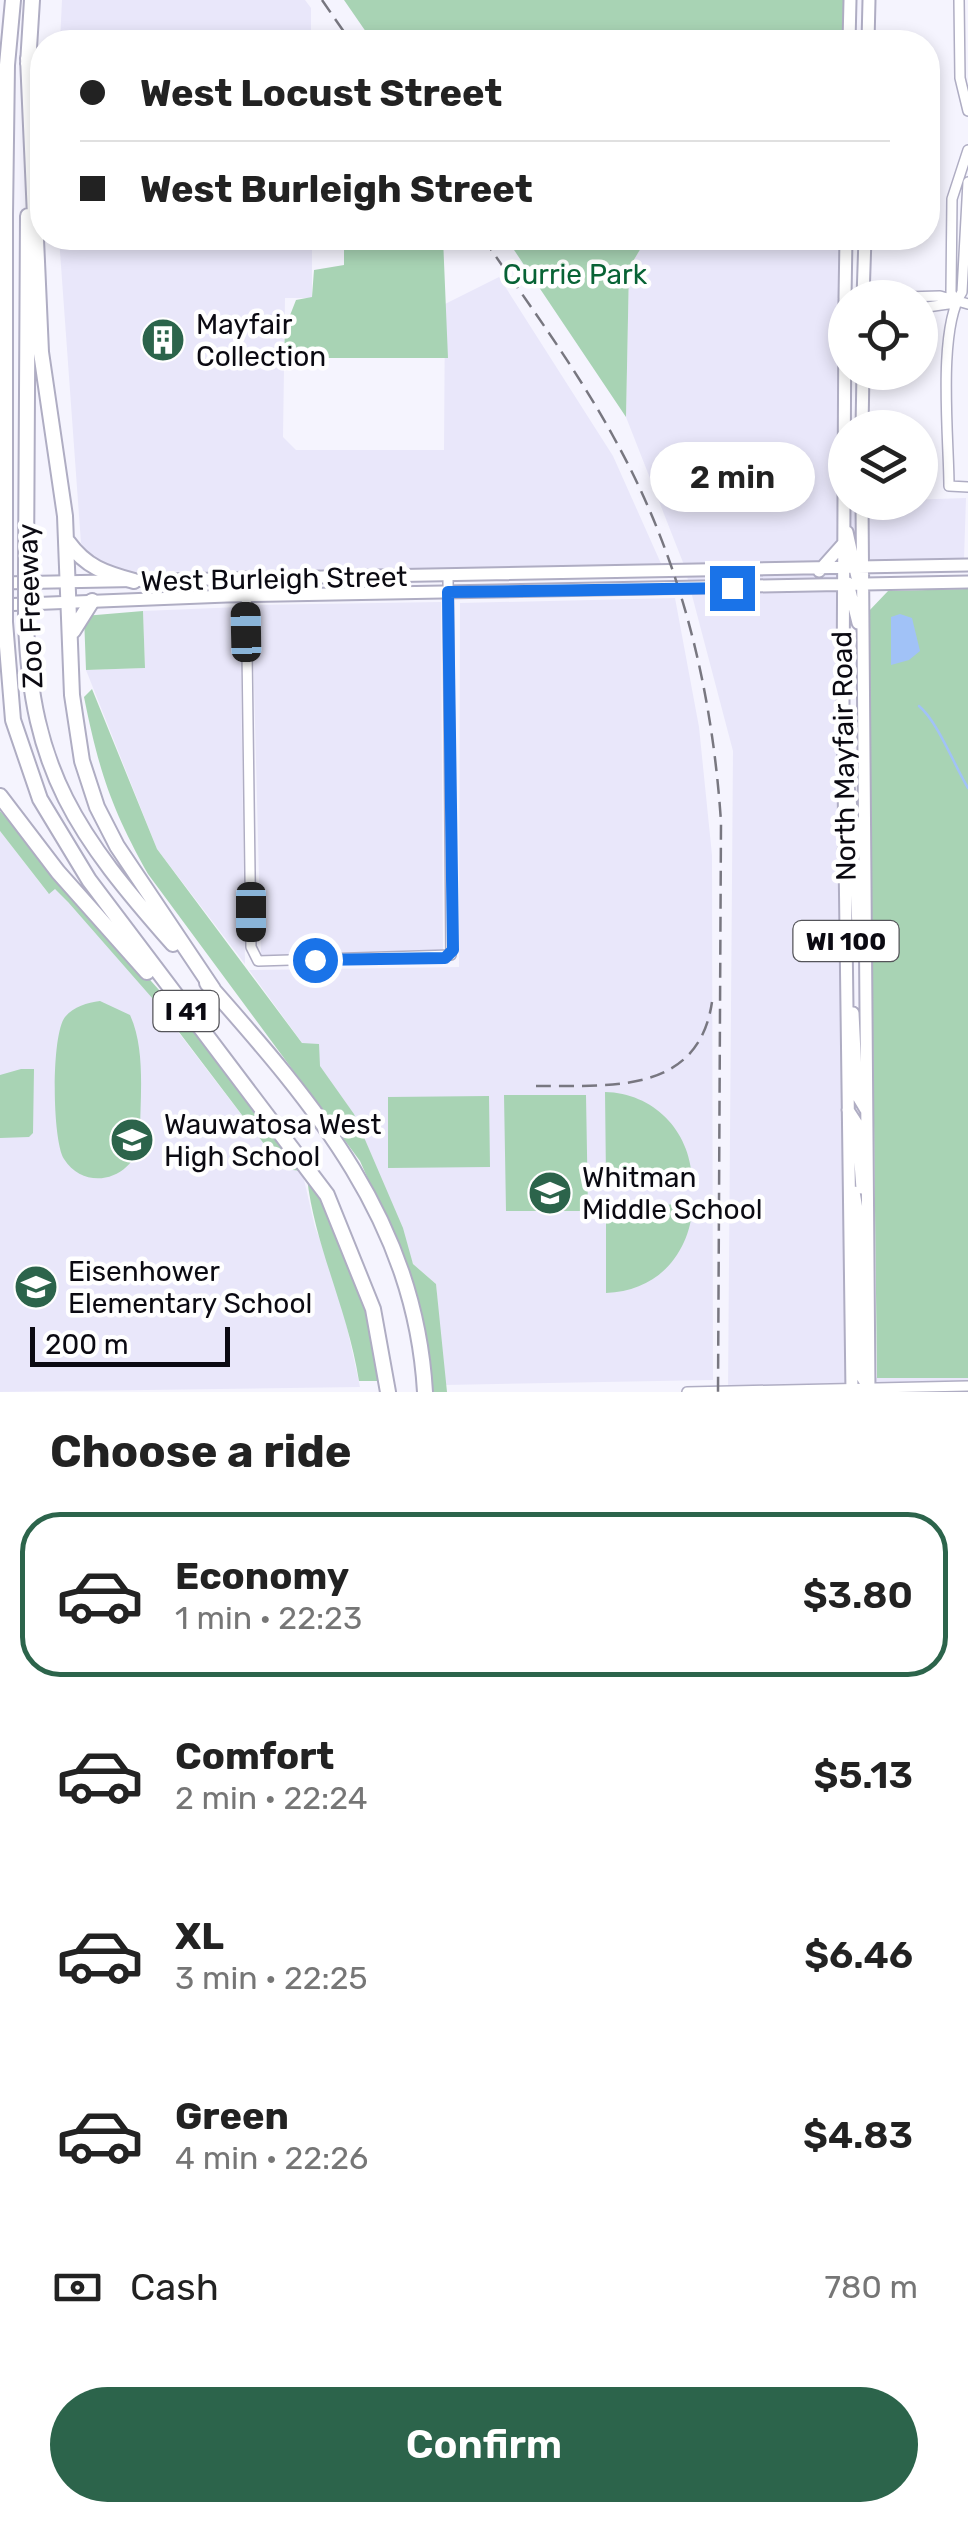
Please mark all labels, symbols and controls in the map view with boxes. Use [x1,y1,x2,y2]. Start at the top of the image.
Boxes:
text: West Locust Street [140,70,502,116]
text: West Burleigh Street [140,166,533,212]
park label: Currie Park [503,258,648,291]
map controls [828,280,938,520]
button: locate [828,280,938,390]
place label: Mayfair Collection [196,308,326,373]
building icon: Mayfair Collection [140,317,186,363]
button: layers [828,410,938,520]
callout: 2 min [650,443,814,513]
text: 2 min [690,458,775,496]
street label: Zoo Freeway [11,523,49,689]
street label: West Burleigh Street [140,560,408,598]
route end [710,566,755,611]
car [230,602,262,662]
street label: North Mayfair Road [825,631,863,881]
car [236,882,266,942]
road number: WI 100 [794,921,898,961]
route start [293,938,338,983]
road number: I 41 [154,991,218,1031]
place label: Wauwatosa West High School [164,1108,381,1173]
school or university icon: Wauwatosa West High School [109,1117,155,1163]
place label: Whitman Middle School [582,1161,763,1226]
school or university icon: Whitman Middle School [527,1170,573,1216]
place label: Eisenhower Elementary School [68,1255,312,1320]
school or university icon: Eisenhower Elementary School [13,1264,59,1310]
scale bar [30,1322,230,1366]
text: 200 m [45,1328,129,1361]
text: Choose a ride [50,1425,352,1478]
icon: car [55,1550,145,1640]
text: Economy [175,1553,349,1599]
text: $3.80 [803,1572,913,1618]
text: 1 min · 22:23 [175,1599,362,1637]
icon: car [55,1730,145,1820]
text: Comfort [175,1733,334,1779]
text: $5.13 [814,1752,913,1798]
text: 2 min · 22:24 [175,1779,368,1817]
icon: car [55,1910,145,2000]
text: XL [175,1913,224,1959]
text: $6.46 [804,1932,913,1978]
text: 3 min · 22:25 [175,1959,367,1997]
icon: car [55,2090,145,2180]
text: Green [175,2093,289,2139]
text: $4.83 [803,2112,913,2158]
text: 4 min · 22:26 [175,2139,368,2177]
icon: cash [50,2260,105,2315]
text: Cash [130,2264,219,2310]
text: 780 m [825,2268,918,2306]
button: Confirm [50,2387,918,2502]

